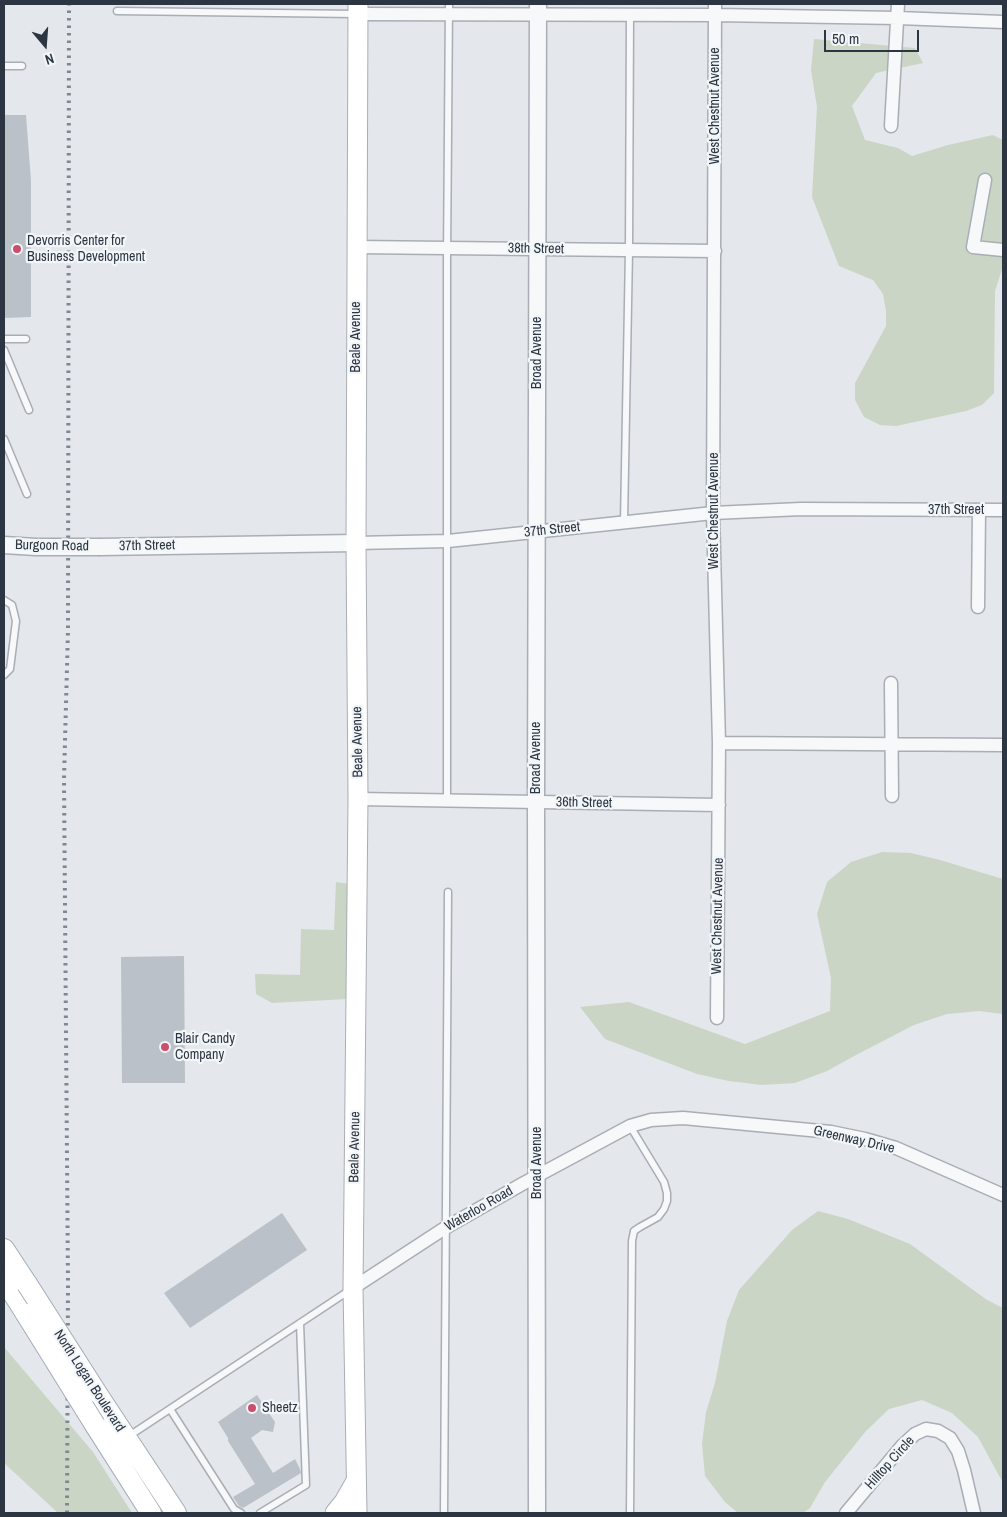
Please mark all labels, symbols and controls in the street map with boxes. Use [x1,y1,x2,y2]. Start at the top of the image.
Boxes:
north arrow [20,20,70,70]
scale bar [827,20,922,52]
text: 50 m [832,28,859,49]
street label: West Chestnut Avenue [707,47,723,165]
text: N [43,49,56,69]
place label: Devorris Center for Business Development [27,233,145,266]
street label: 38th Street [508,240,564,258]
marker: Devorris Center for Business Development [11,243,23,255]
street label: Beale Avenue [348,301,364,373]
street label: Broad Avenue [529,317,545,389]
street label: West Chestnut Avenue [706,452,722,570]
street label: 37th Street [928,502,984,518]
street label: 37th Street [523,519,581,541]
street label: Burgoon Road [15,537,89,555]
street label: 37th Street [119,537,175,555]
street label: Beale Avenue [349,706,367,778]
street label: Broad Avenue [528,722,544,794]
street label: 36th Street [556,794,612,812]
street label: West Chestnut Avenue [709,857,727,975]
place label: Blair Candy Company [175,1031,235,1064]
marker: Blair Candy Company [159,1041,171,1053]
street label: Beale Avenue [346,1111,364,1183]
street label: Greenway Drive [812,1122,896,1158]
street label: Broad Avenue [529,1127,545,1199]
street label: Waterloo Road [442,1183,516,1235]
street label: North Logan Boulevard [50,1327,128,1435]
place label: Sheetz [262,1400,298,1416]
marker: Sheetz [246,1402,258,1414]
street label: Hilltop Circle [862,1433,918,1493]

